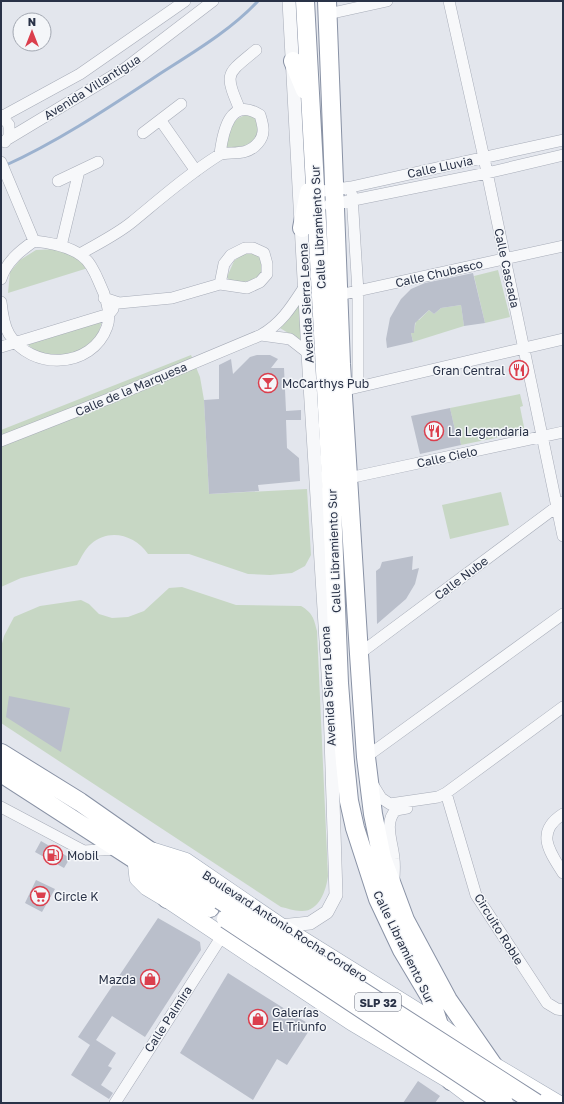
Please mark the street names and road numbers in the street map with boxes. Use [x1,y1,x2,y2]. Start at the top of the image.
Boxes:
street label: Avenida Villantigua [41,51,143,123]
street label: Calle Lluvia [406,153,474,181]
street label: Calle Libramiento Sur [307,164,329,289]
street label: Calle Cascada [491,227,523,309]
street label: Avenida Sierra Leona [295,242,317,364]
street label: Calle Chubasco [394,256,484,290]
street label: Calle de la Marquesa [73,359,189,419]
street label: Calle Cielo [415,443,479,471]
street label: Calle Libramiento Sur [324,489,344,613]
street label: Calle Nube [431,553,491,603]
street label: Avenida Sierra Leona [317,625,339,747]
street label: Boulevard Antonio Rocha Cordero [200,867,370,985]
street label: Calle Libramiento Sur [370,888,438,1006]
street label: Circuito Roble [471,891,527,967]
street label: Calle Palmira [141,983,195,1055]
road number: SLP 32 [355,993,401,1011]

